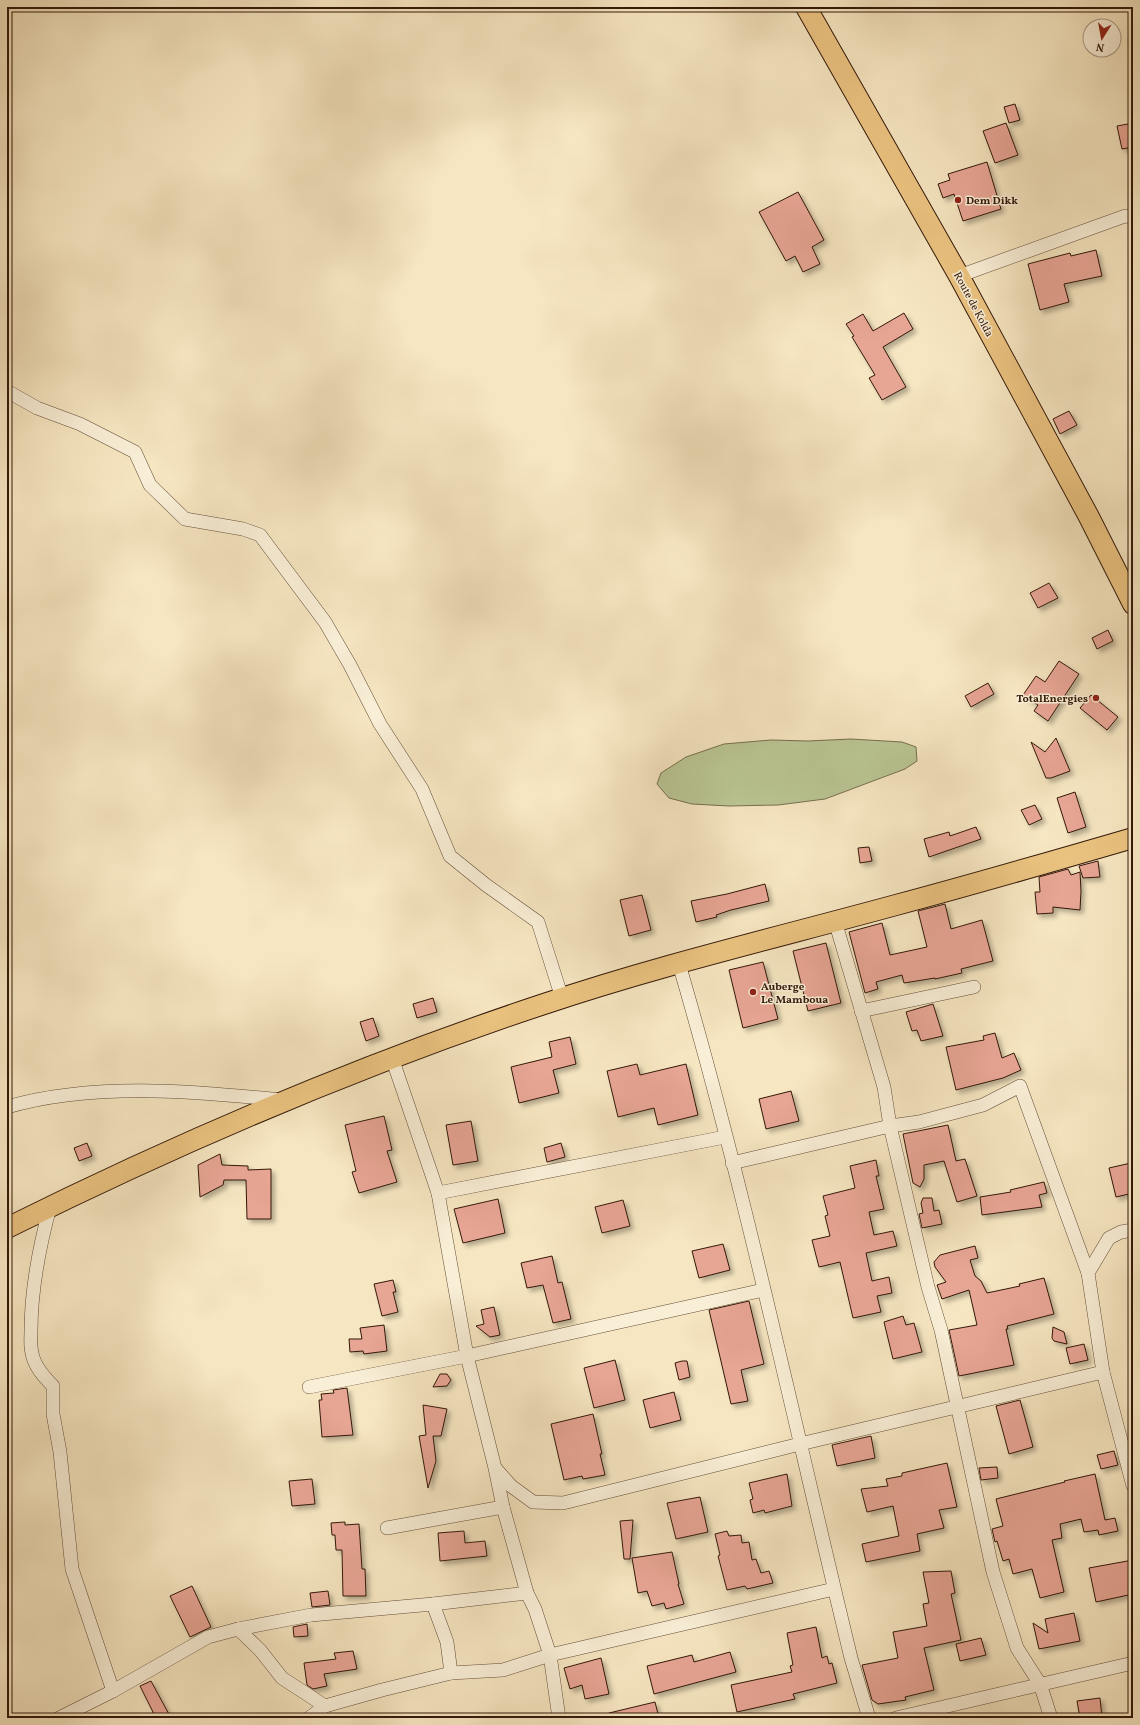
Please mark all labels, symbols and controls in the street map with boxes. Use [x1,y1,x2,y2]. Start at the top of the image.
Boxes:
north arrow [1082,18,1122,58]
text: N [1095,38,1106,54]
place label: Dem Dikk [966,194,1018,209]
marker: Dem Dikk [953,195,963,205]
street label: Route de Kolda [949,269,996,340]
place label: TotalEnergies [1016,692,1088,707]
marker: TotalEnergies [1091,693,1101,703]
place label: Auberge Le Mamboua [761,980,828,1008]
marker: Auberge Le Mamboua [748,987,758,997]

